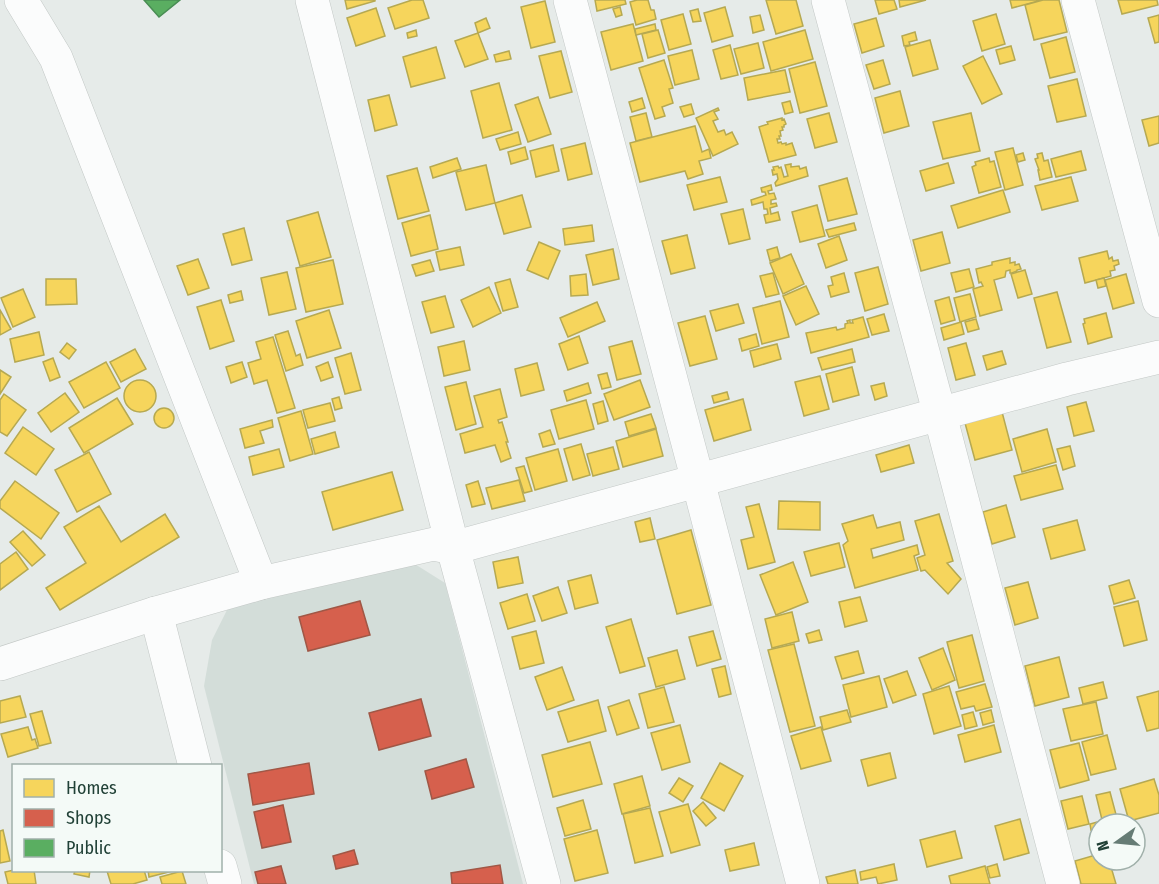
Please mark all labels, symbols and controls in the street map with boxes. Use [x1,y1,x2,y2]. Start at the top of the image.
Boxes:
legend [12,764,222,872]
text: Homes [66,777,117,799]
text: Shops [66,807,111,829]
north arrow [1087,812,1147,872]
text: Public [66,837,111,859]
text: N [1093,839,1113,853]

